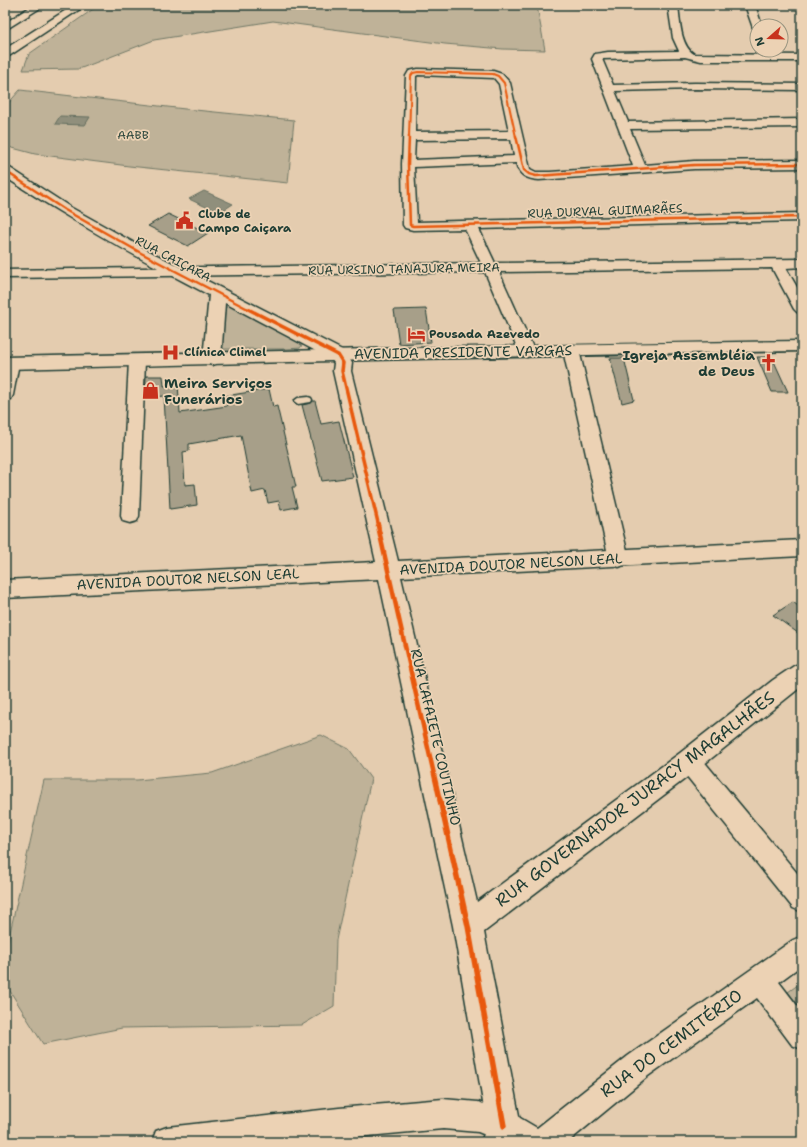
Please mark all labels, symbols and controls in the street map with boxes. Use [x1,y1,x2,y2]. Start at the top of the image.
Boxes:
north arrow [749,18,789,58]
text: N [751,34,769,48]
park label: AABB [117,127,149,143]
street label: RUA DURVAL GUIMARÃES [527,200,683,222]
place label: Clube de Campo Caiçara [198,206,292,236]
public building icon: Clube de Campo Caiçara [175,211,195,231]
street label: RUA CAIÇARA [132,232,214,286]
street label: RUA URSINO TANAJURA MEIRA [308,259,500,279]
hotel icon: Pousada Azevedo [406,324,426,344]
place label: Pousada Azevedo [429,326,540,342]
street label: AVENIDA PRESIDENTE VARGAS [354,341,573,363]
hospital icon: Clínica Climel [161,342,181,362]
place label: Clínica Climel [184,344,266,360]
place label: Igreja Assembléia de Deus [622,346,755,380]
church icon: Igreja Assembléia de Deus [758,353,778,373]
place label: Meira Serviços Funerários [164,374,272,408]
shop icon: Meira Serviços Funerários [141,381,161,401]
street label: AVENIDA DOUTOR NELSON LEAL [399,549,623,579]
street label: AVENIDA DOUTOR NELSON LEAL [76,564,300,594]
street label: RUA LAFAIETE COUTINHO [407,647,465,827]
street label: RUA GOVERNADOR JURACY MAGALHÃES [490,686,779,911]
street label: RUA DO CEMITÉRIO [595,983,746,1102]

